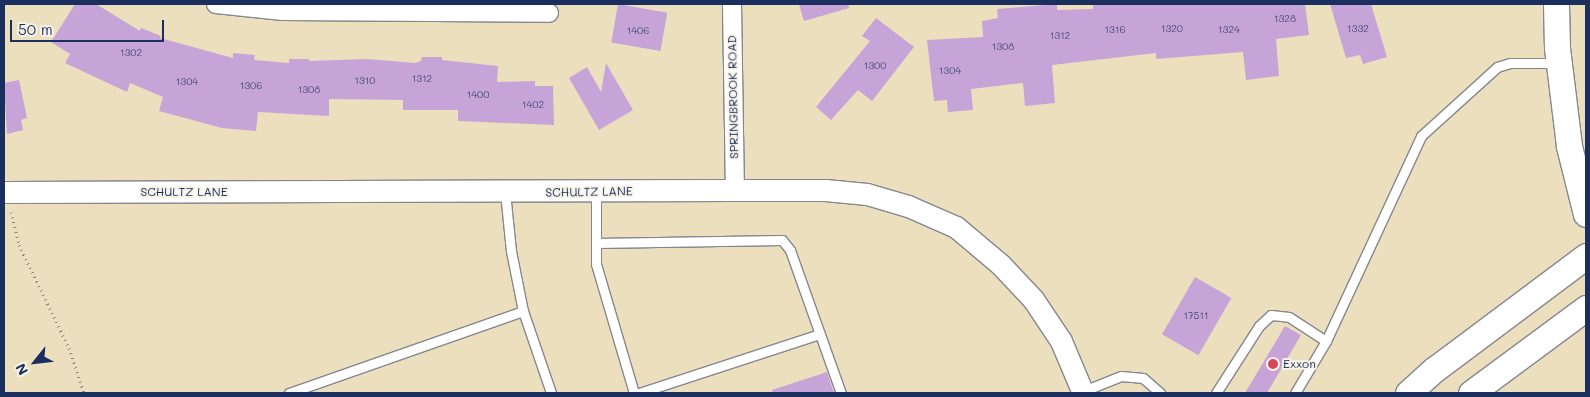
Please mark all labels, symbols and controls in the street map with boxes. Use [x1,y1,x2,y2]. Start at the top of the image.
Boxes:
scale bar [12,10,166,42]
house number: 1328 [1274,13,1296,25]
text: 50 m [18,19,53,39]
house number: 1320 [1161,23,1183,35]
house number: 1332 [1347,23,1369,35]
house number: 1316 [1105,24,1125,36]
house number: 1324 [1218,24,1240,36]
house number: 1406 [627,25,649,37]
house number: 1312 [1050,30,1070,42]
street label: SPRINGBROOK ROAD [725,35,741,159]
house number: 1308 [992,41,1014,53]
house number: 1302 [120,47,142,59]
house number: 1300 [864,60,886,72]
house number: 1304 [939,65,961,77]
house number: 1312 [412,73,432,85]
house number: 1310 [355,75,375,87]
house number: 1304 [176,76,198,88]
house number: 1306 [240,80,262,92]
house number: 1308 [298,84,320,96]
house number: 1400 [467,89,489,101]
house number: 1402 [522,99,544,111]
street label: SCHULTZ LANE [545,184,633,200]
street label: SCHULTZ LANE [140,185,228,199]
house number: 17511 [1184,310,1208,322]
north arrow [10,337,60,387]
place label: Exxon [1283,357,1316,371]
marker: Exxon [1267,358,1279,370]
text: N [11,360,32,379]

